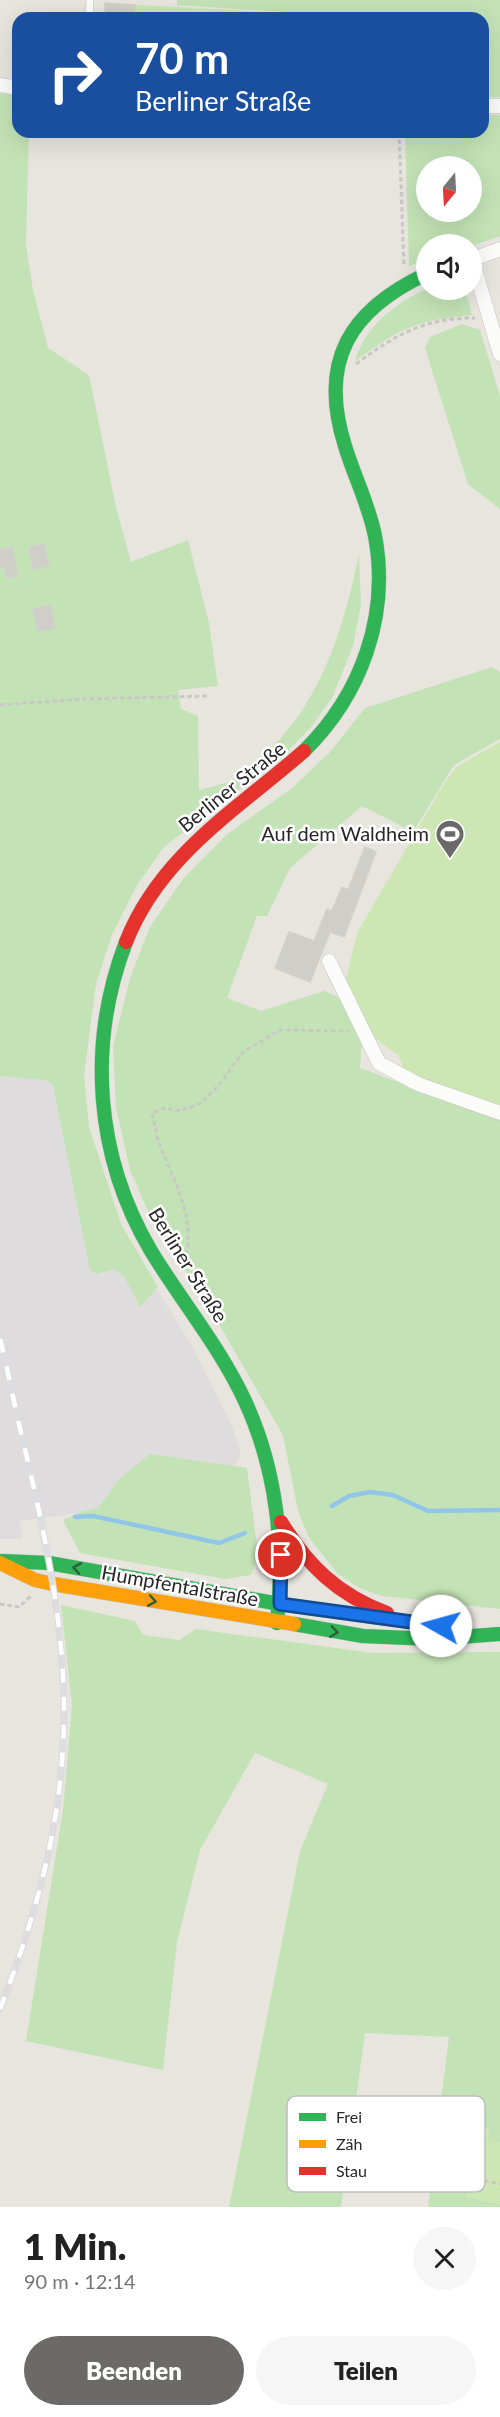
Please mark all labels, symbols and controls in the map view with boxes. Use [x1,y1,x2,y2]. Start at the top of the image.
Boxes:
text: 70 m [135,33,229,83]
icon: right [36,36,114,114]
text: Berliner Straße [135,84,311,117]
north arrow [416,156,482,222]
map controls [416,156,482,300]
button: sound [416,234,482,300]
street label: Berliner Straße [173,736,290,837]
sports icon: Auf dem Waldheim [434,818,466,860]
place label: Auf dem Waldheim [261,821,429,845]
street label: Berliner Straße [144,1203,234,1326]
pin [255,1529,306,1580]
icon: arrive [264,1538,297,1571]
street label: Humpfentalstraße [100,1559,260,1611]
one-way arrow [73,1562,82,1574]
one-way arrow [146,1594,156,1607]
position arrow [409,1594,473,1658]
one-way arrow [330,1625,339,1637]
legend [287,2096,485,2192]
text: Frei [336,2107,362,2126]
text: Zäh [336,2134,362,2153]
text: Stau [336,2161,367,2180]
text: 1 Min. [24,2224,126,2268]
button: close [413,2227,476,2290]
text: 90 m · 12:14 [24,2269,136,2293]
button: Beenden [24,2336,244,2405]
button: Teilen [256,2336,476,2405]

